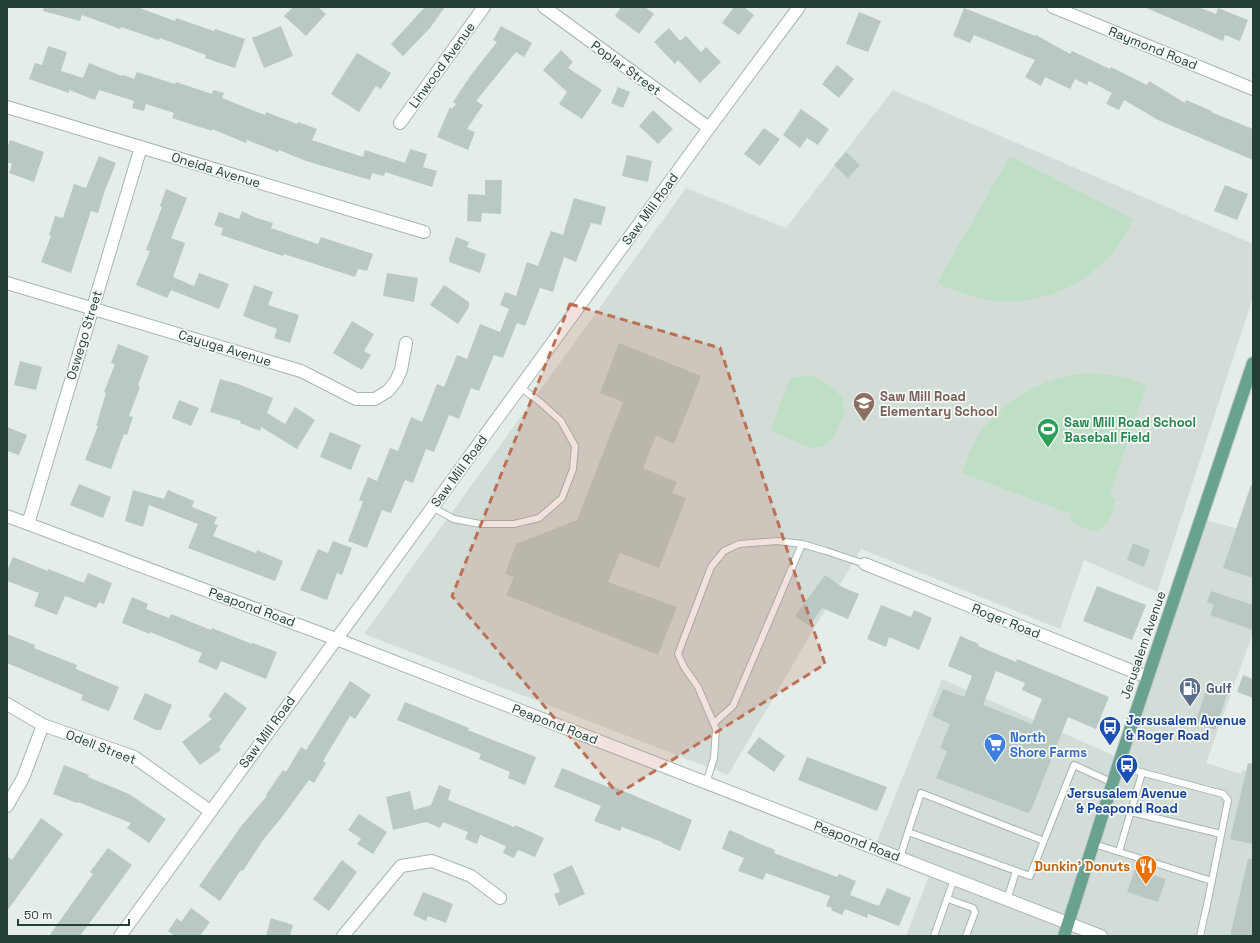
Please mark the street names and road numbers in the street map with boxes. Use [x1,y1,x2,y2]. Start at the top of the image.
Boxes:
street label: Linwood Avenue [405,19,479,111]
street label: Raymond Road [1106,22,1200,74]
street label: Poplar Street [588,37,664,99]
street label: Oneida Avenue [169,148,263,192]
street label: Saw Mill Road [618,170,682,248]
street label: Oswego Street [62,288,106,382]
street label: Cayuga Avenue [176,326,274,370]
street label: Saw Mill Road [427,432,491,510]
street label: Peapond Road [206,583,298,631]
street label: Jerusalem Avenue [1117,589,1169,701]
street label: Roger Road [969,600,1043,642]
street label: Saw Mill Road [235,693,299,771]
street label: Peapond Road [510,700,600,748]
street label: Odell Street [63,726,139,768]
street label: Peapond Road [812,817,902,865]

